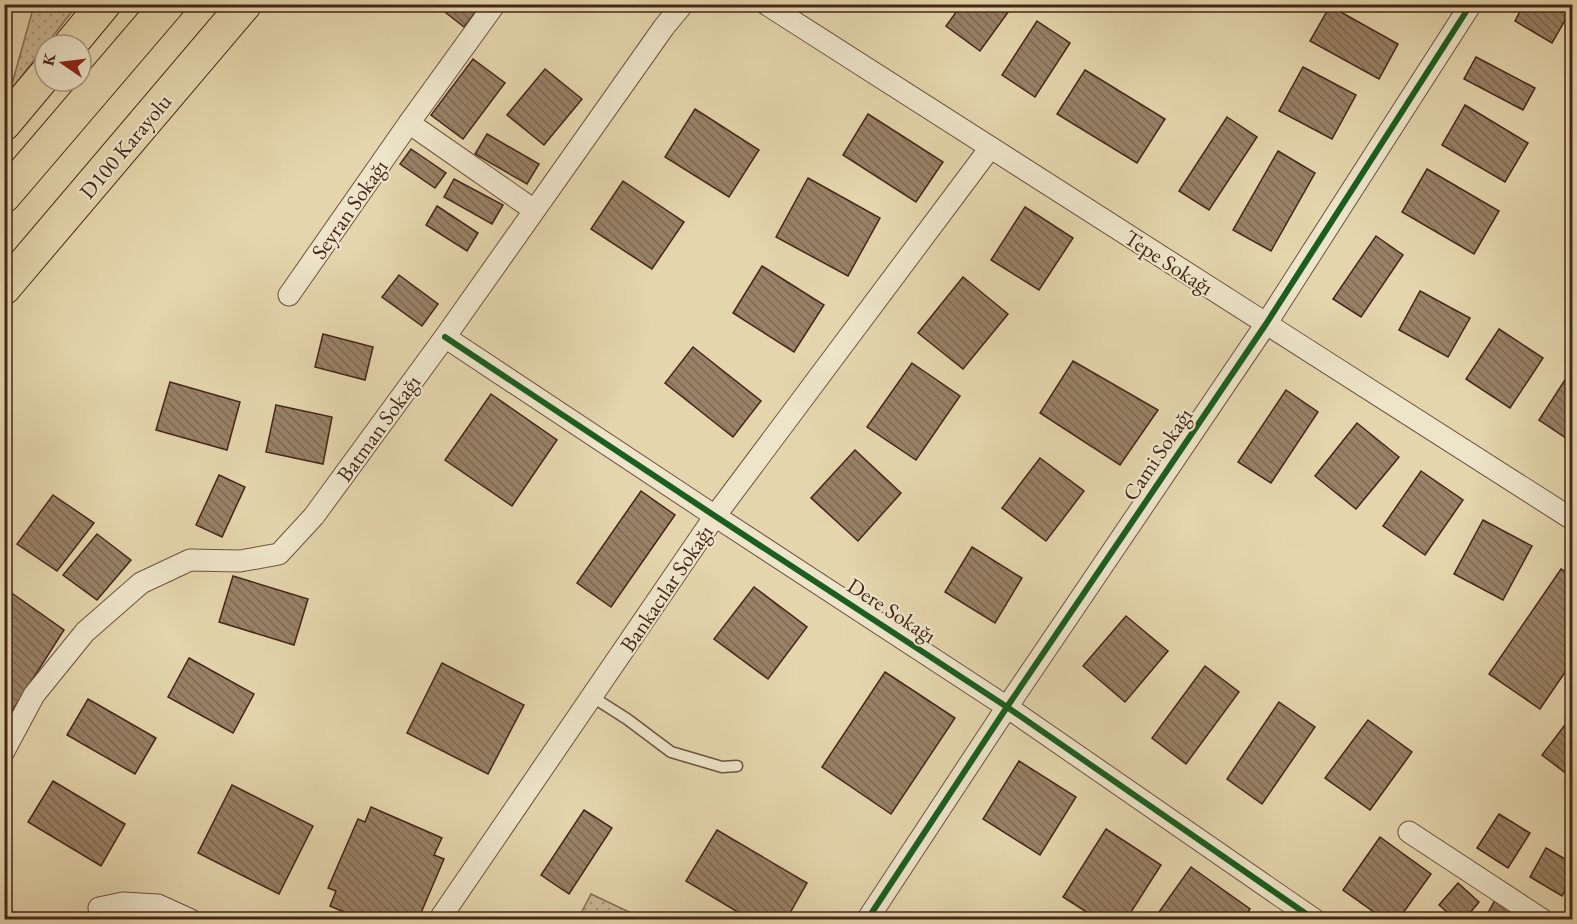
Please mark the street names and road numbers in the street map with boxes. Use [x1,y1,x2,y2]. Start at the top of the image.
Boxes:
street label: D100 Karayolu [73,87,178,205]
street label: Seyran Sokağı [304,154,394,265]
street label: Tepe Sokağı [1119,223,1219,302]
street label: Batman Sokağı [330,369,427,488]
street label: Cami Sokağı [1116,402,1199,506]
street label: Bankacılar Sokağı [613,519,720,657]
street label: Dere Sokağı [842,571,942,650]

